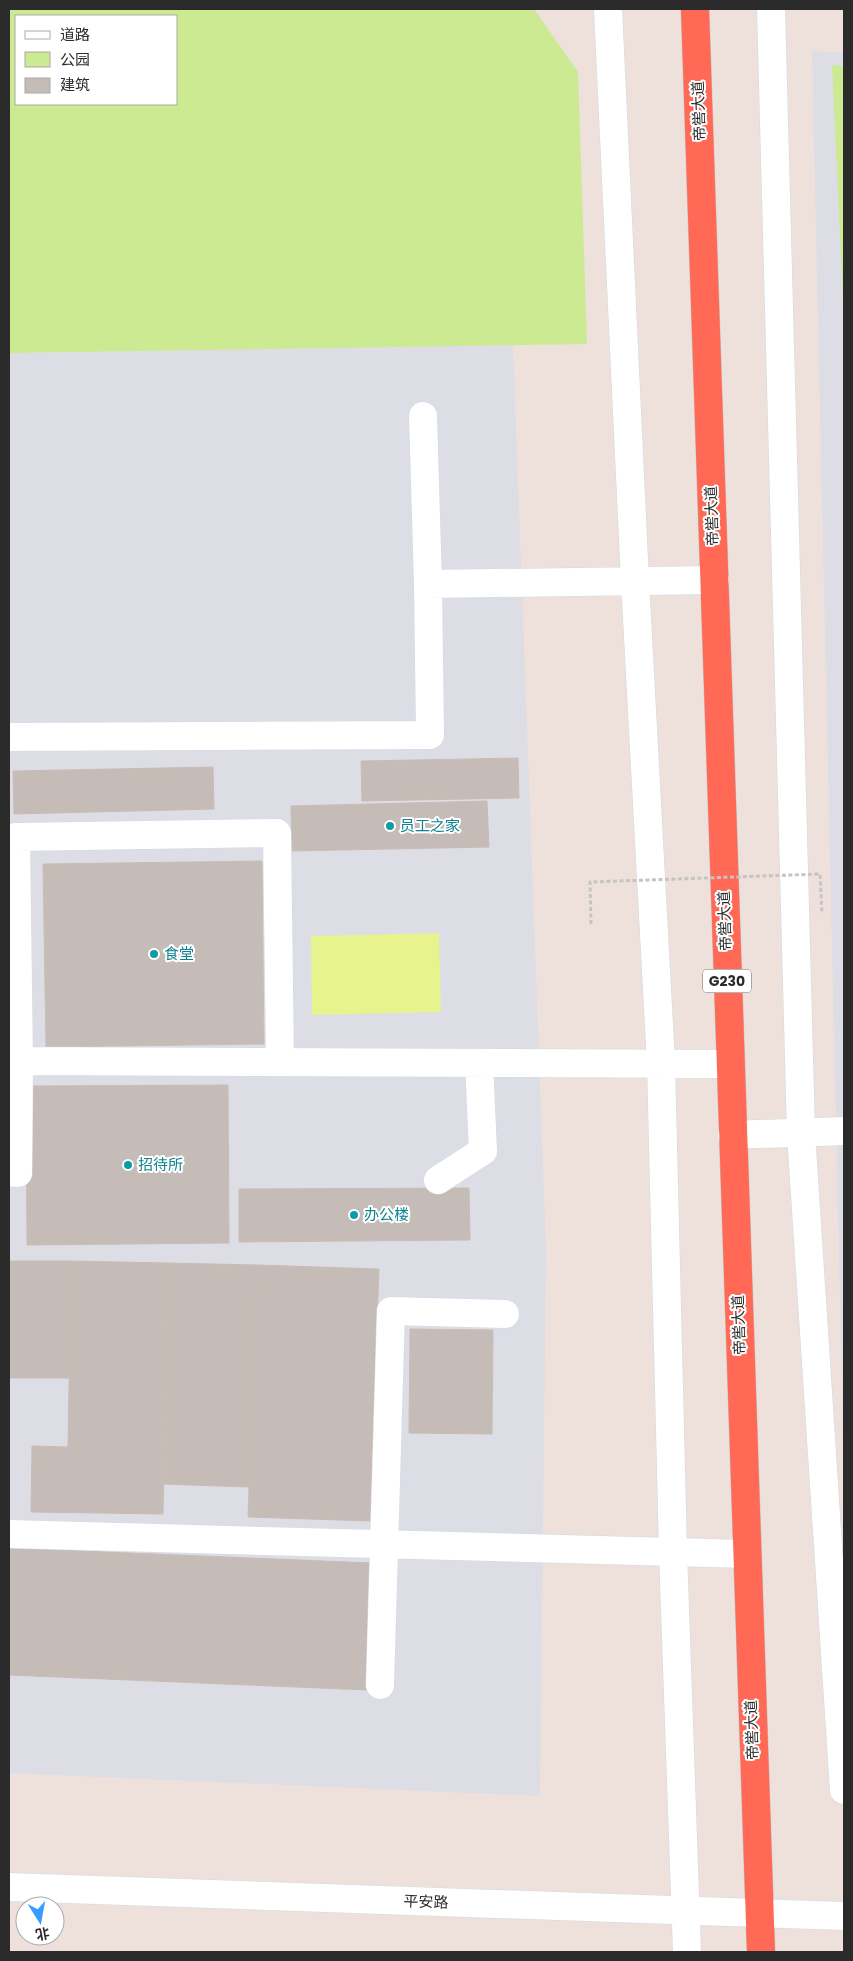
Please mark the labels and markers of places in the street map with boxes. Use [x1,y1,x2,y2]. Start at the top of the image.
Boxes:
place label: 员工之家 [400,815,460,836]
marker: 员工之家 [384,820,396,832]
place label: 食堂 [164,943,194,964]
marker: 食堂 [148,948,160,960]
place label: 招待所 [138,1154,183,1175]
marker: 招待所 [122,1159,134,1171]
place label: 办公楼 [364,1204,409,1225]
marker: 办公楼 [348,1209,360,1221]

